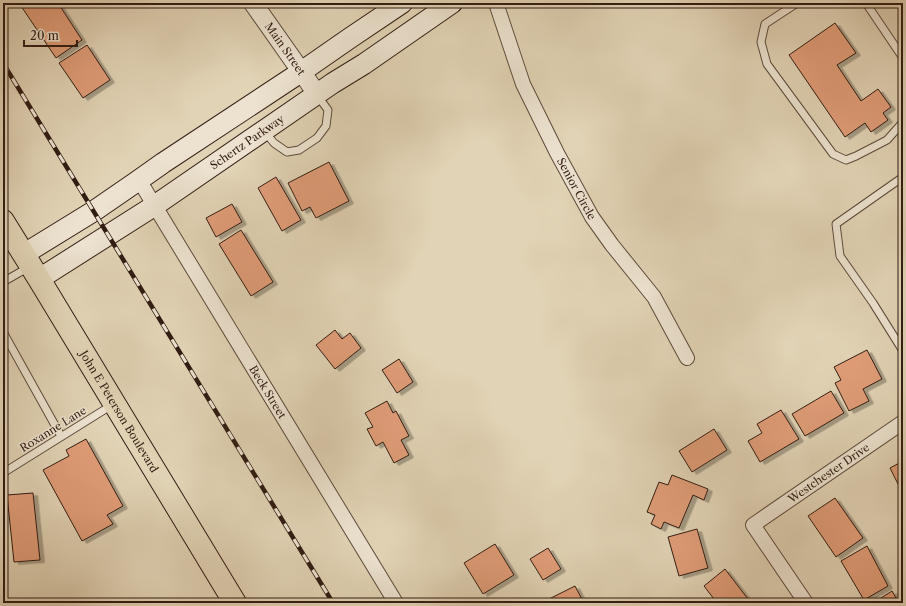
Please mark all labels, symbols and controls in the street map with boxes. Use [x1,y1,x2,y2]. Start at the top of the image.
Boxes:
street label: Main Street [262,20,309,78]
scale bar [24,22,77,48]
text: 20 m [30,28,59,43]
street label: Schertz Parkway [207,111,287,172]
street label: Senior Circle [554,155,599,222]
street label: John E Peterson Boulevard [76,346,161,475]
street label: Beck Street [246,363,289,421]
street label: Roxanne Lane [17,403,89,455]
street label: Westchester Drive [784,440,872,506]

